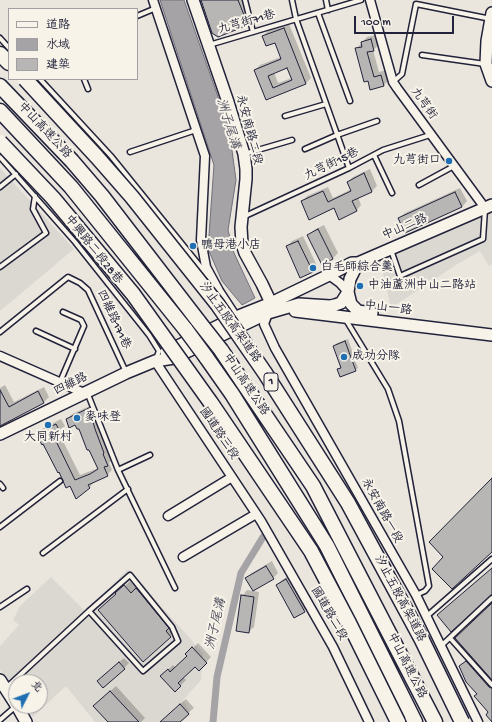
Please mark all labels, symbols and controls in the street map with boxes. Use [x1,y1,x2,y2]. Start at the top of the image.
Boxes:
legend [8,8,138,80]
street label: 九芎街71巷 [217,8,277,38]
scale bar [356,8,456,34]
text: 100 m [361,16,391,30]
text: 道路 [46,19,70,33]
text: 水域 [46,39,70,53]
text: 建築 [46,59,70,73]
street label: 九芎街 [407,85,439,123]
street label: 永安南路二段 [232,93,264,167]
water label: 洲子尾溝 [212,97,242,151]
street label: 中山高速公路 [14,100,74,162]
street label: 九芎街15巷 [302,146,362,184]
place label: 九芎街口 [393,154,441,168]
marker: 九芎街口 [444,156,454,166]
street label: 中山二路 [380,212,430,244]
street label: 中興路二段28巷 [61,213,125,287]
place label: 鴨母港小店 [201,239,261,253]
marker: 鴨母港小店 [188,241,198,251]
place label: 白毛師綜合羹 [321,261,393,275]
marker: 白毛師綜合羹 [308,263,318,273]
place label: 中油蘆洲中山二路站 [368,279,476,293]
street label: 汐止五股高架道路 [195,280,263,366]
marker: 中油蘆洲中山二路站 [355,281,365,291]
street label: 四維路171巷 [93,288,133,352]
street label: 中山一路 [363,299,413,319]
place label: 成功分隊 [352,350,400,364]
street label: 中山高速公路 [219,351,271,419]
marker: 成功分隊 [339,352,349,362]
street label: 四維路 [52,371,90,399]
road number: 1 [264,373,278,391]
street label: 國道路三段 [195,405,241,463]
place label: 麥味登 [85,411,121,425]
marker: 麥味登 [72,413,82,423]
marker: 大同新村 [43,420,53,430]
place label: 大同新村 [24,431,72,445]
street label: 永安南路一段 [357,476,405,546]
street label: 汐止五股高架道路 [370,553,428,645]
street label: 國道路二段 [307,584,349,644]
water label: 洲子尾溝 [204,597,230,651]
street label: 中山高速公路 [383,631,429,701]
north arrow [8,674,48,714]
text: 北 [28,679,44,695]

